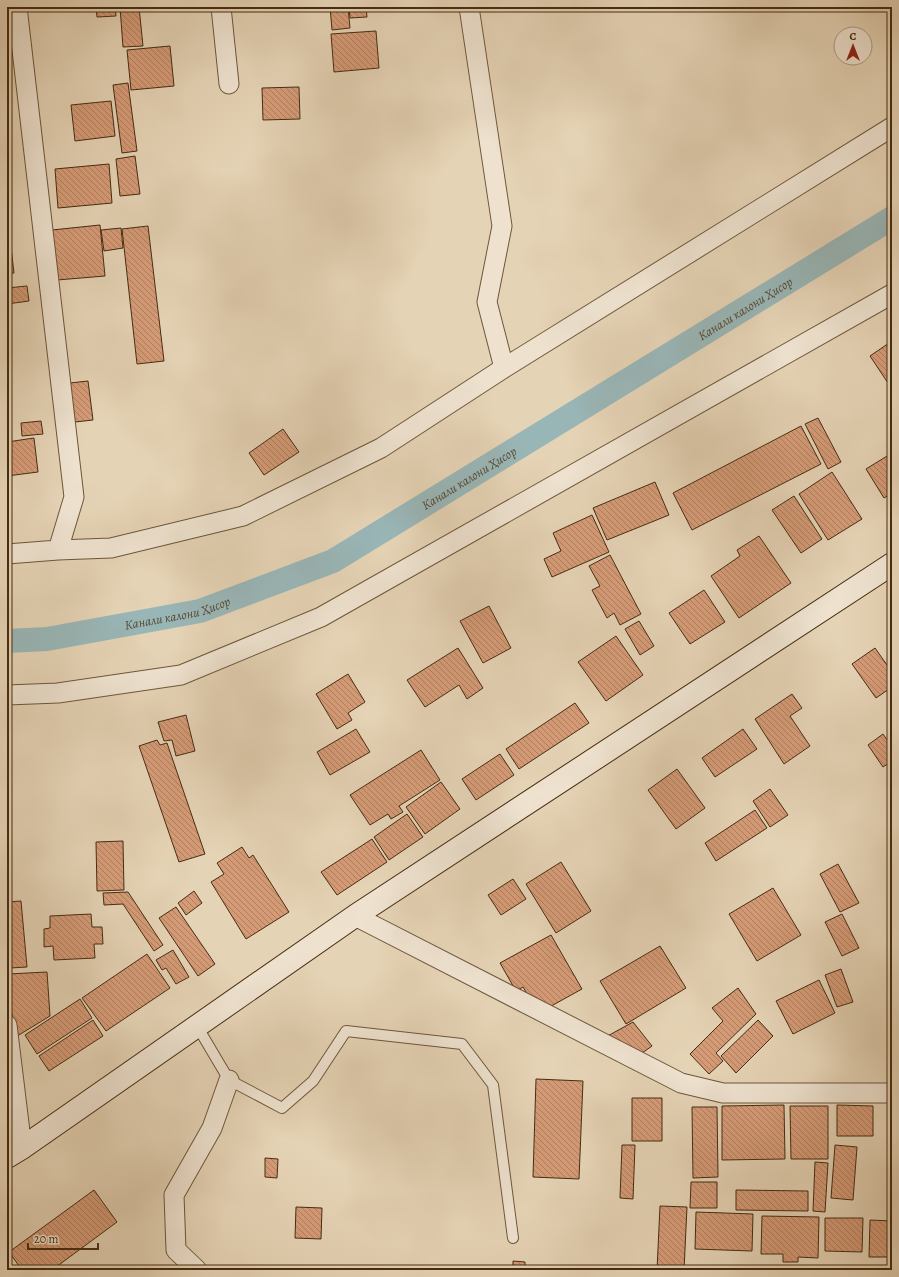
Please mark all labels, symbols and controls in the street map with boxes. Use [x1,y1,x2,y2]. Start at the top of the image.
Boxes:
north arrow [833,26,873,66]
text: С [850,29,857,44]
water label: Канали калони Ҳисор [695,273,796,344]
water label: Канали калони Ҳисор [418,443,520,514]
water label: Канали калони Ҳисор [123,592,233,634]
scale bar [28,1225,98,1251]
text: 20 m [34,1231,58,1247]

